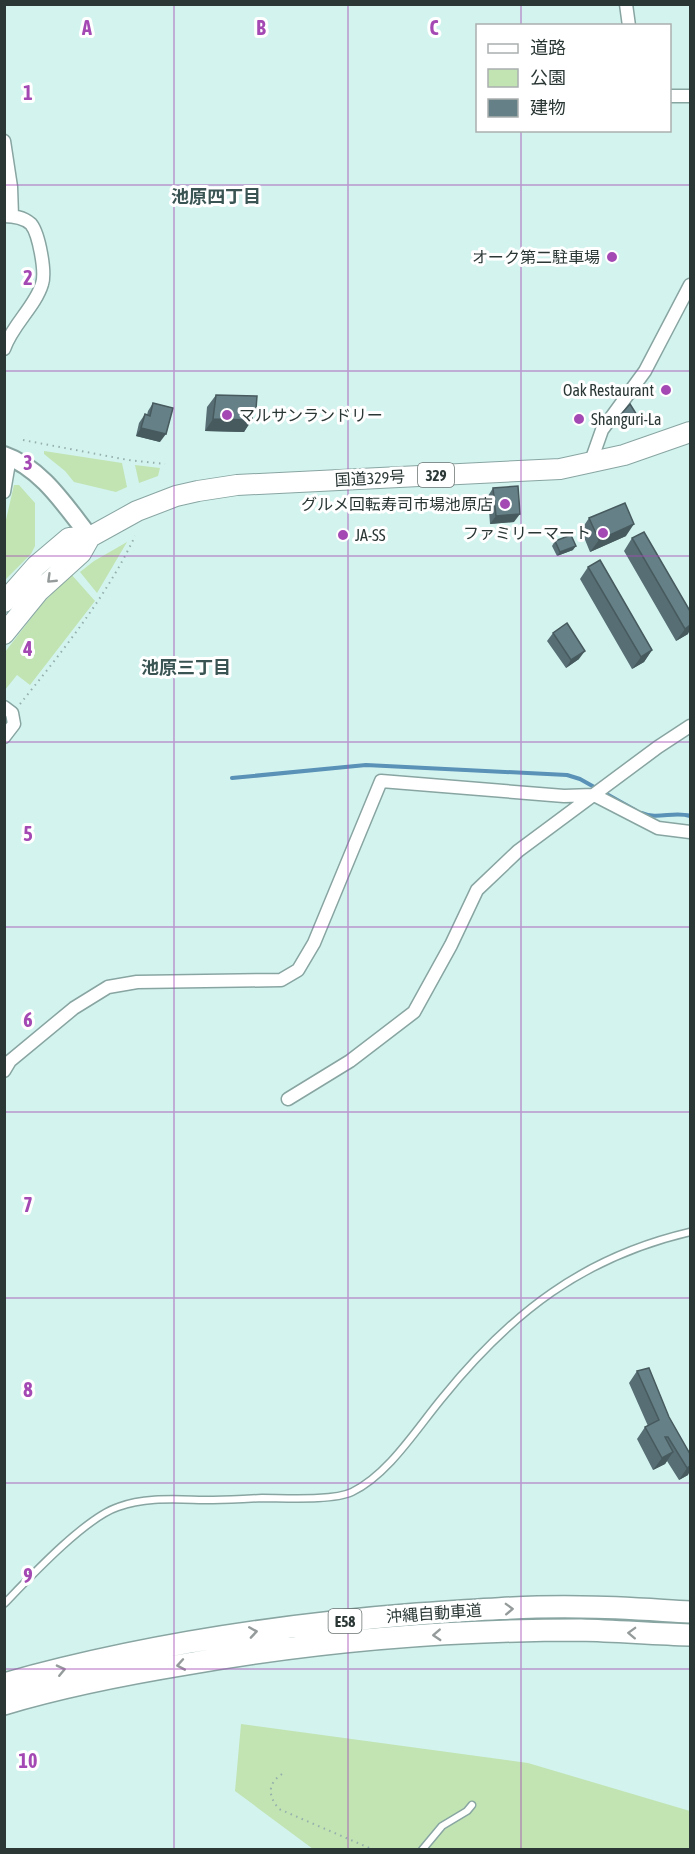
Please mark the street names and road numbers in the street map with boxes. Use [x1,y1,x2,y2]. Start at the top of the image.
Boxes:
road number: 329 [418,463,454,487]
street label: 国道329号 [334,467,406,489]
street label: 沖縄自動車道 [385,1601,483,1625]
road number: E58 [328,1609,362,1633]

